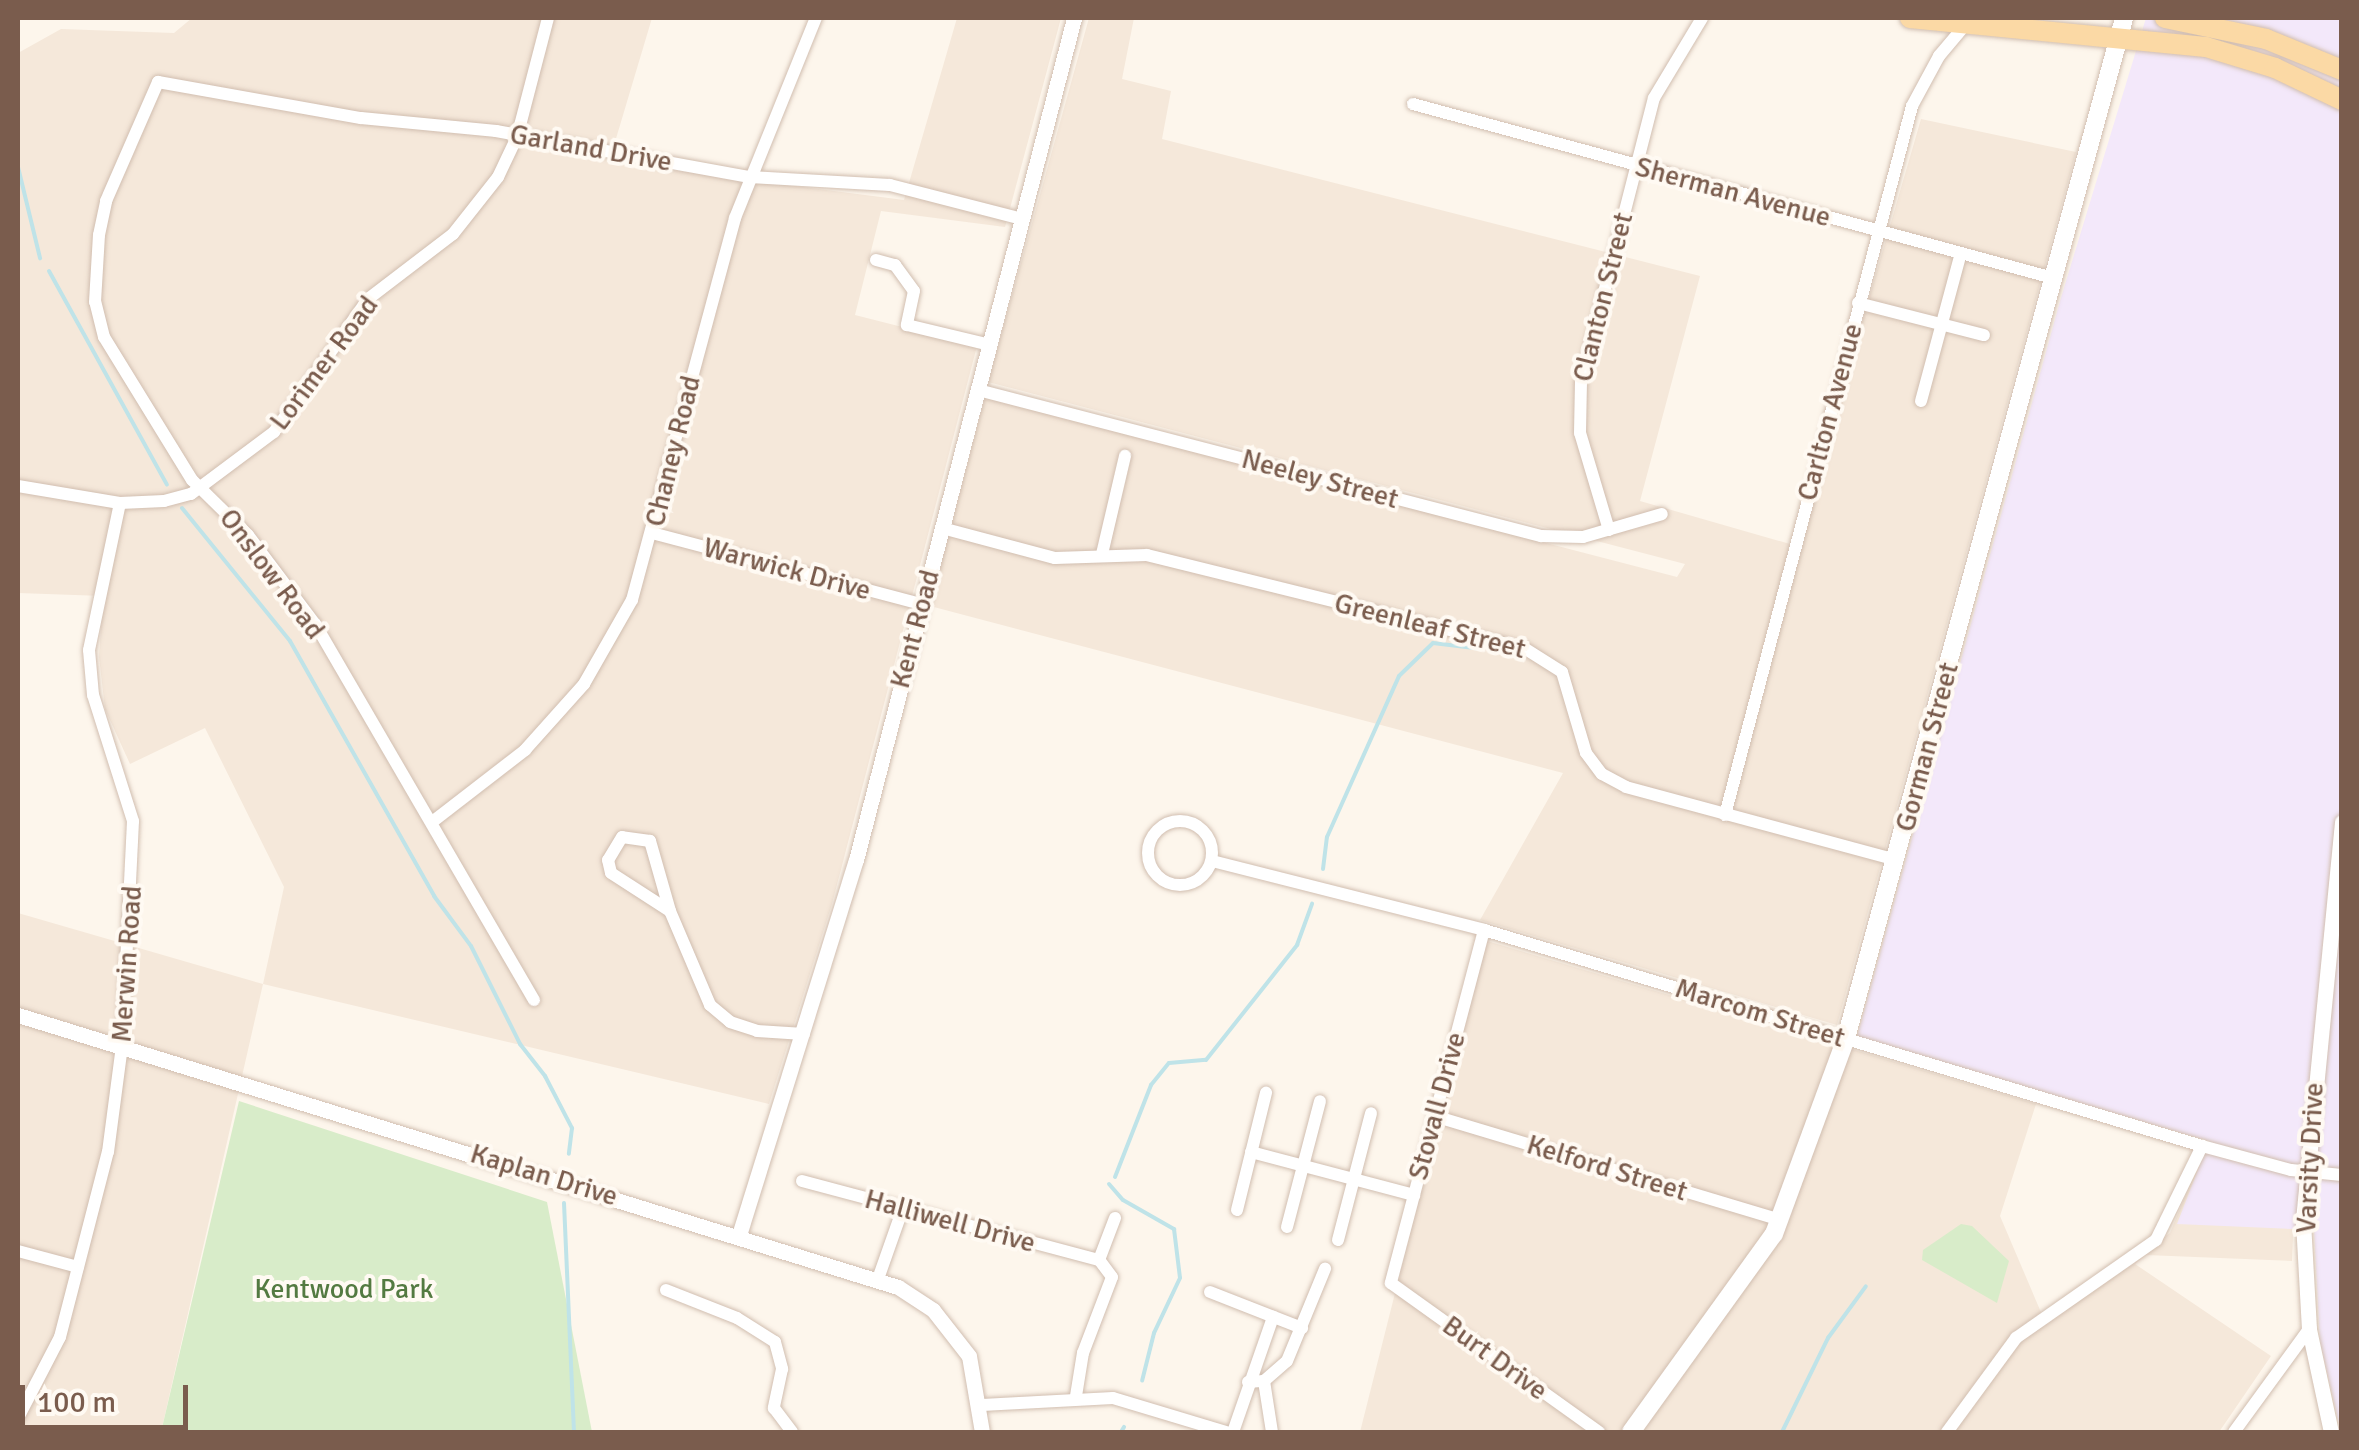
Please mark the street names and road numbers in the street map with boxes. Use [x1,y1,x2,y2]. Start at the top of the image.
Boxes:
street label: Garland Drive [507,117,675,179]
street label: Sherman Avenue [1632,150,1834,234]
street label: Clanton Street [1566,209,1640,385]
street label: Lorimer Road [263,289,385,437]
street label: Carlton Avenue [1790,320,1870,504]
street label: Chaney Road [638,372,708,530]
street label: Neeley Street [1238,442,1402,516]
street label: Onslow Road [212,502,332,646]
street label: Warwick Drive [700,531,874,607]
street label: Kent Road [883,566,947,692]
street label: Greenleaf Street [1331,586,1529,666]
street label: Gorman Street [1888,659,1966,835]
street label: Merwin Road [105,884,149,1044]
street label: Marcom Street [1671,971,1849,1055]
street label: Stovall Drive [1401,1029,1473,1183]
street label: Varsity Drive [2289,1082,2331,1234]
street label: Kelford Street [1523,1128,1691,1208]
street label: Kaplan Drive [466,1137,622,1213]
street label: Halliwell Drive [861,1182,1039,1260]
street label: Burt Drive [1436,1309,1554,1407]

